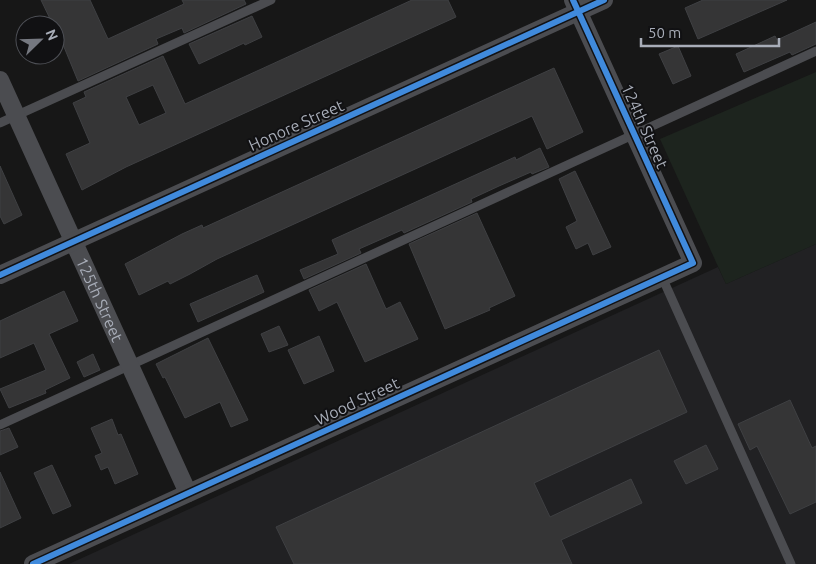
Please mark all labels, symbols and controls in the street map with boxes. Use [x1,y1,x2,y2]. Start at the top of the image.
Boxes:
north arrow [15,15,65,65]
scale bar [641,15,778,47]
text: 50 m [648,24,681,41]
text: N [43,27,61,43]
street label: 124th Street [618,81,672,172]
street label: Honore Street [246,96,347,154]
street label: 125th Street [73,254,127,345]
street label: Wood Street [312,373,403,428]

